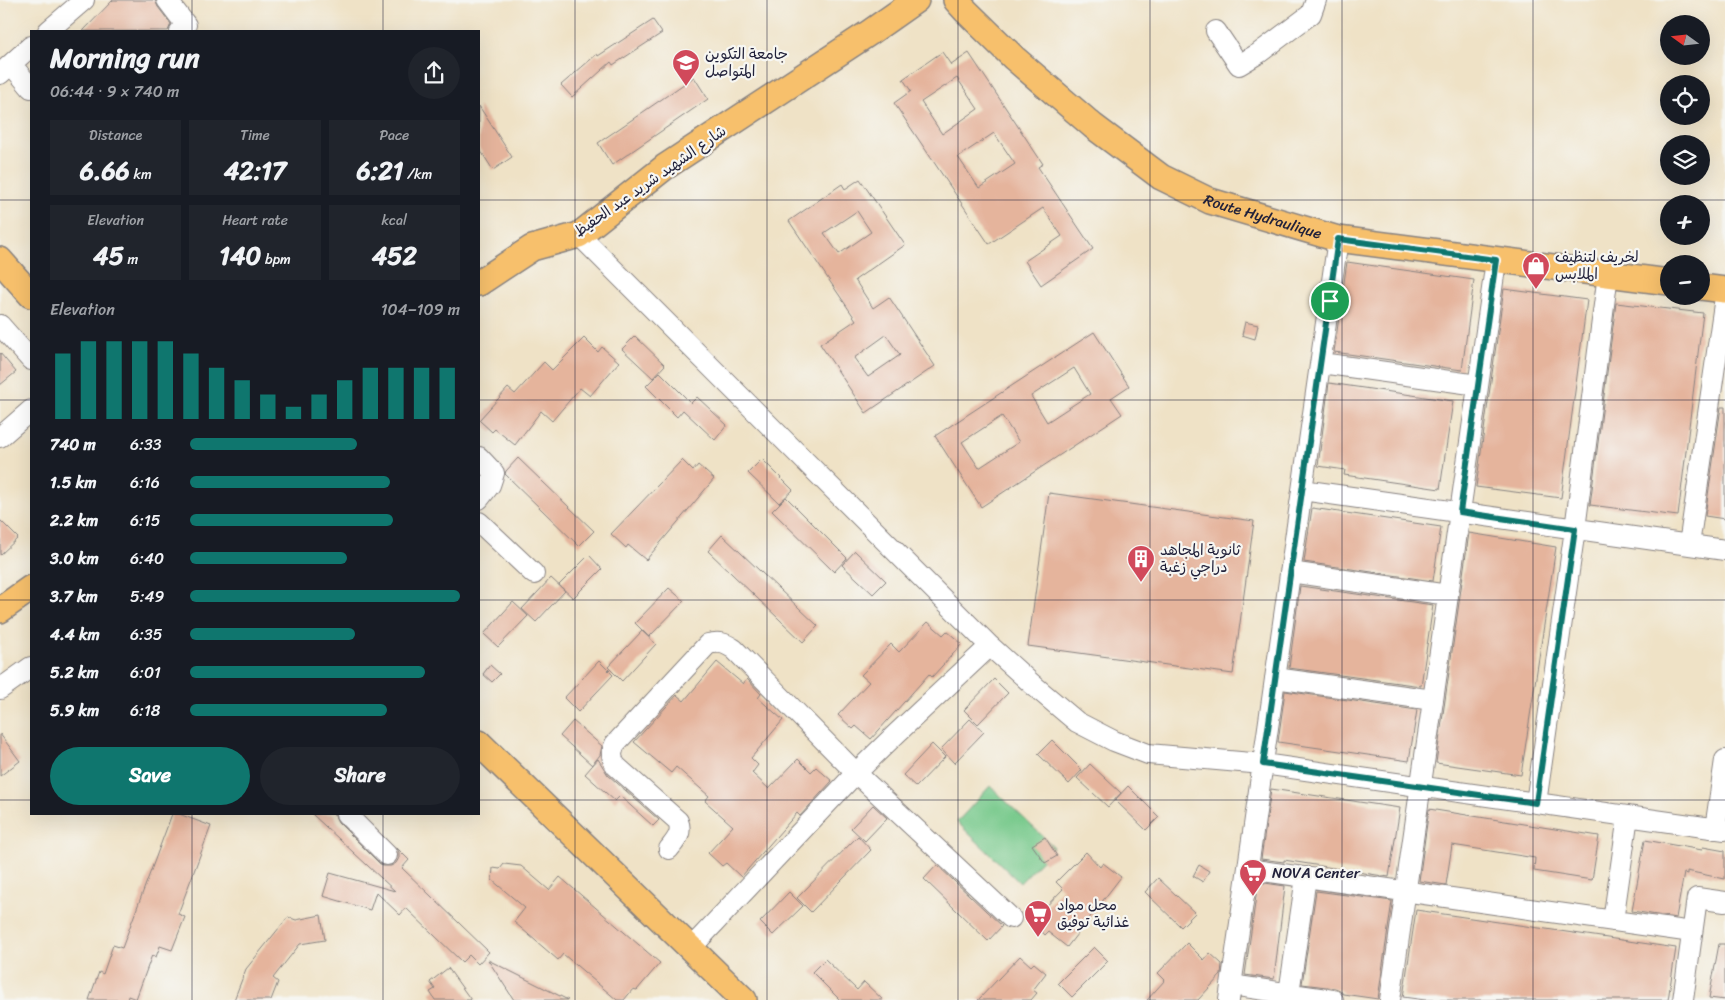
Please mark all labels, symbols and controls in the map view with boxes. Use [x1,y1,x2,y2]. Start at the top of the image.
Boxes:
north arrow [1660,15,1710,65]
map controls [1660,15,1710,305]
text: Morning run [50,33,200,82]
place label: جامعة التكوين المتواصل [705,41,788,84]
button: share [408,47,460,99]
school or university icon: جامعة التكوين المتواصل [671,48,701,87]
button: locate [1660,75,1710,125]
text: 06:44 · 9 × 740 m [50,77,179,106]
street label: شارع الشهيد شريد عبد الحفيظ [568,118,732,244]
text: Distance [89,123,142,148]
text: Time [240,123,270,148]
text: Pace [379,123,409,148]
button: layers [1660,135,1710,185]
text: 6.66 [80,148,130,193]
text: 42:17 [224,148,286,193]
text: 6:21 [356,148,403,193]
text: km [130,162,152,187]
text: /km [403,162,432,187]
street label: Route Hydraulique [1199,187,1325,247]
button: + [1660,195,1710,245]
text: Elevation [87,208,144,233]
text: Heart rate [222,208,288,233]
text: kcal [382,208,407,233]
text: 45 [93,233,124,278]
text: 140 [219,233,261,278]
text: 452 [372,233,417,278]
place label: لخريف لتنظيف الملابس [1555,244,1639,287]
text: m [124,247,138,272]
text: bpm [261,247,291,272]
shop icon: لخريف لتنظيف الملابس [1521,251,1551,290]
button: − [1660,255,1710,305]
pin [1309,280,1351,322]
icon: arrive [1316,287,1344,315]
text: Elevation [50,295,115,324]
text: 104–109 m [381,295,460,324]
text: 740 m [50,430,96,459]
text: 6:33 [130,430,162,459]
text: 1.5 km [50,468,96,497]
text: 6:16 [130,468,160,497]
text: 2.2 km [50,506,98,535]
text: 6:15 [130,506,161,535]
place label: ثانوية المجاهد دراجي زغبة [1160,537,1241,580]
text: 3.0 km [50,544,99,573]
text: 6:40 [130,544,164,573]
building icon: ثانوية المجاهد دراجي زغبة [1126,544,1156,583]
text: 3.7 km [50,582,98,611]
text: 5:49 [130,582,164,611]
text: 4.4 km [50,620,100,649]
text: 6:35 [130,620,162,649]
text: 5.2 km [50,658,99,687]
text: 6:01 [130,658,161,687]
text: 5.9 km [50,696,99,725]
text: 6:18 [130,696,160,725]
button: Save [50,747,250,805]
button: Share [260,747,460,805]
supermarket icon: NOVA Center [1238,858,1268,897]
place label: NOVA Center [1272,860,1361,886]
place label: محل مواد غذائية توفيق [1057,892,1129,935]
supermarket icon: محل مواد غذائية توفيق [1023,899,1053,938]

